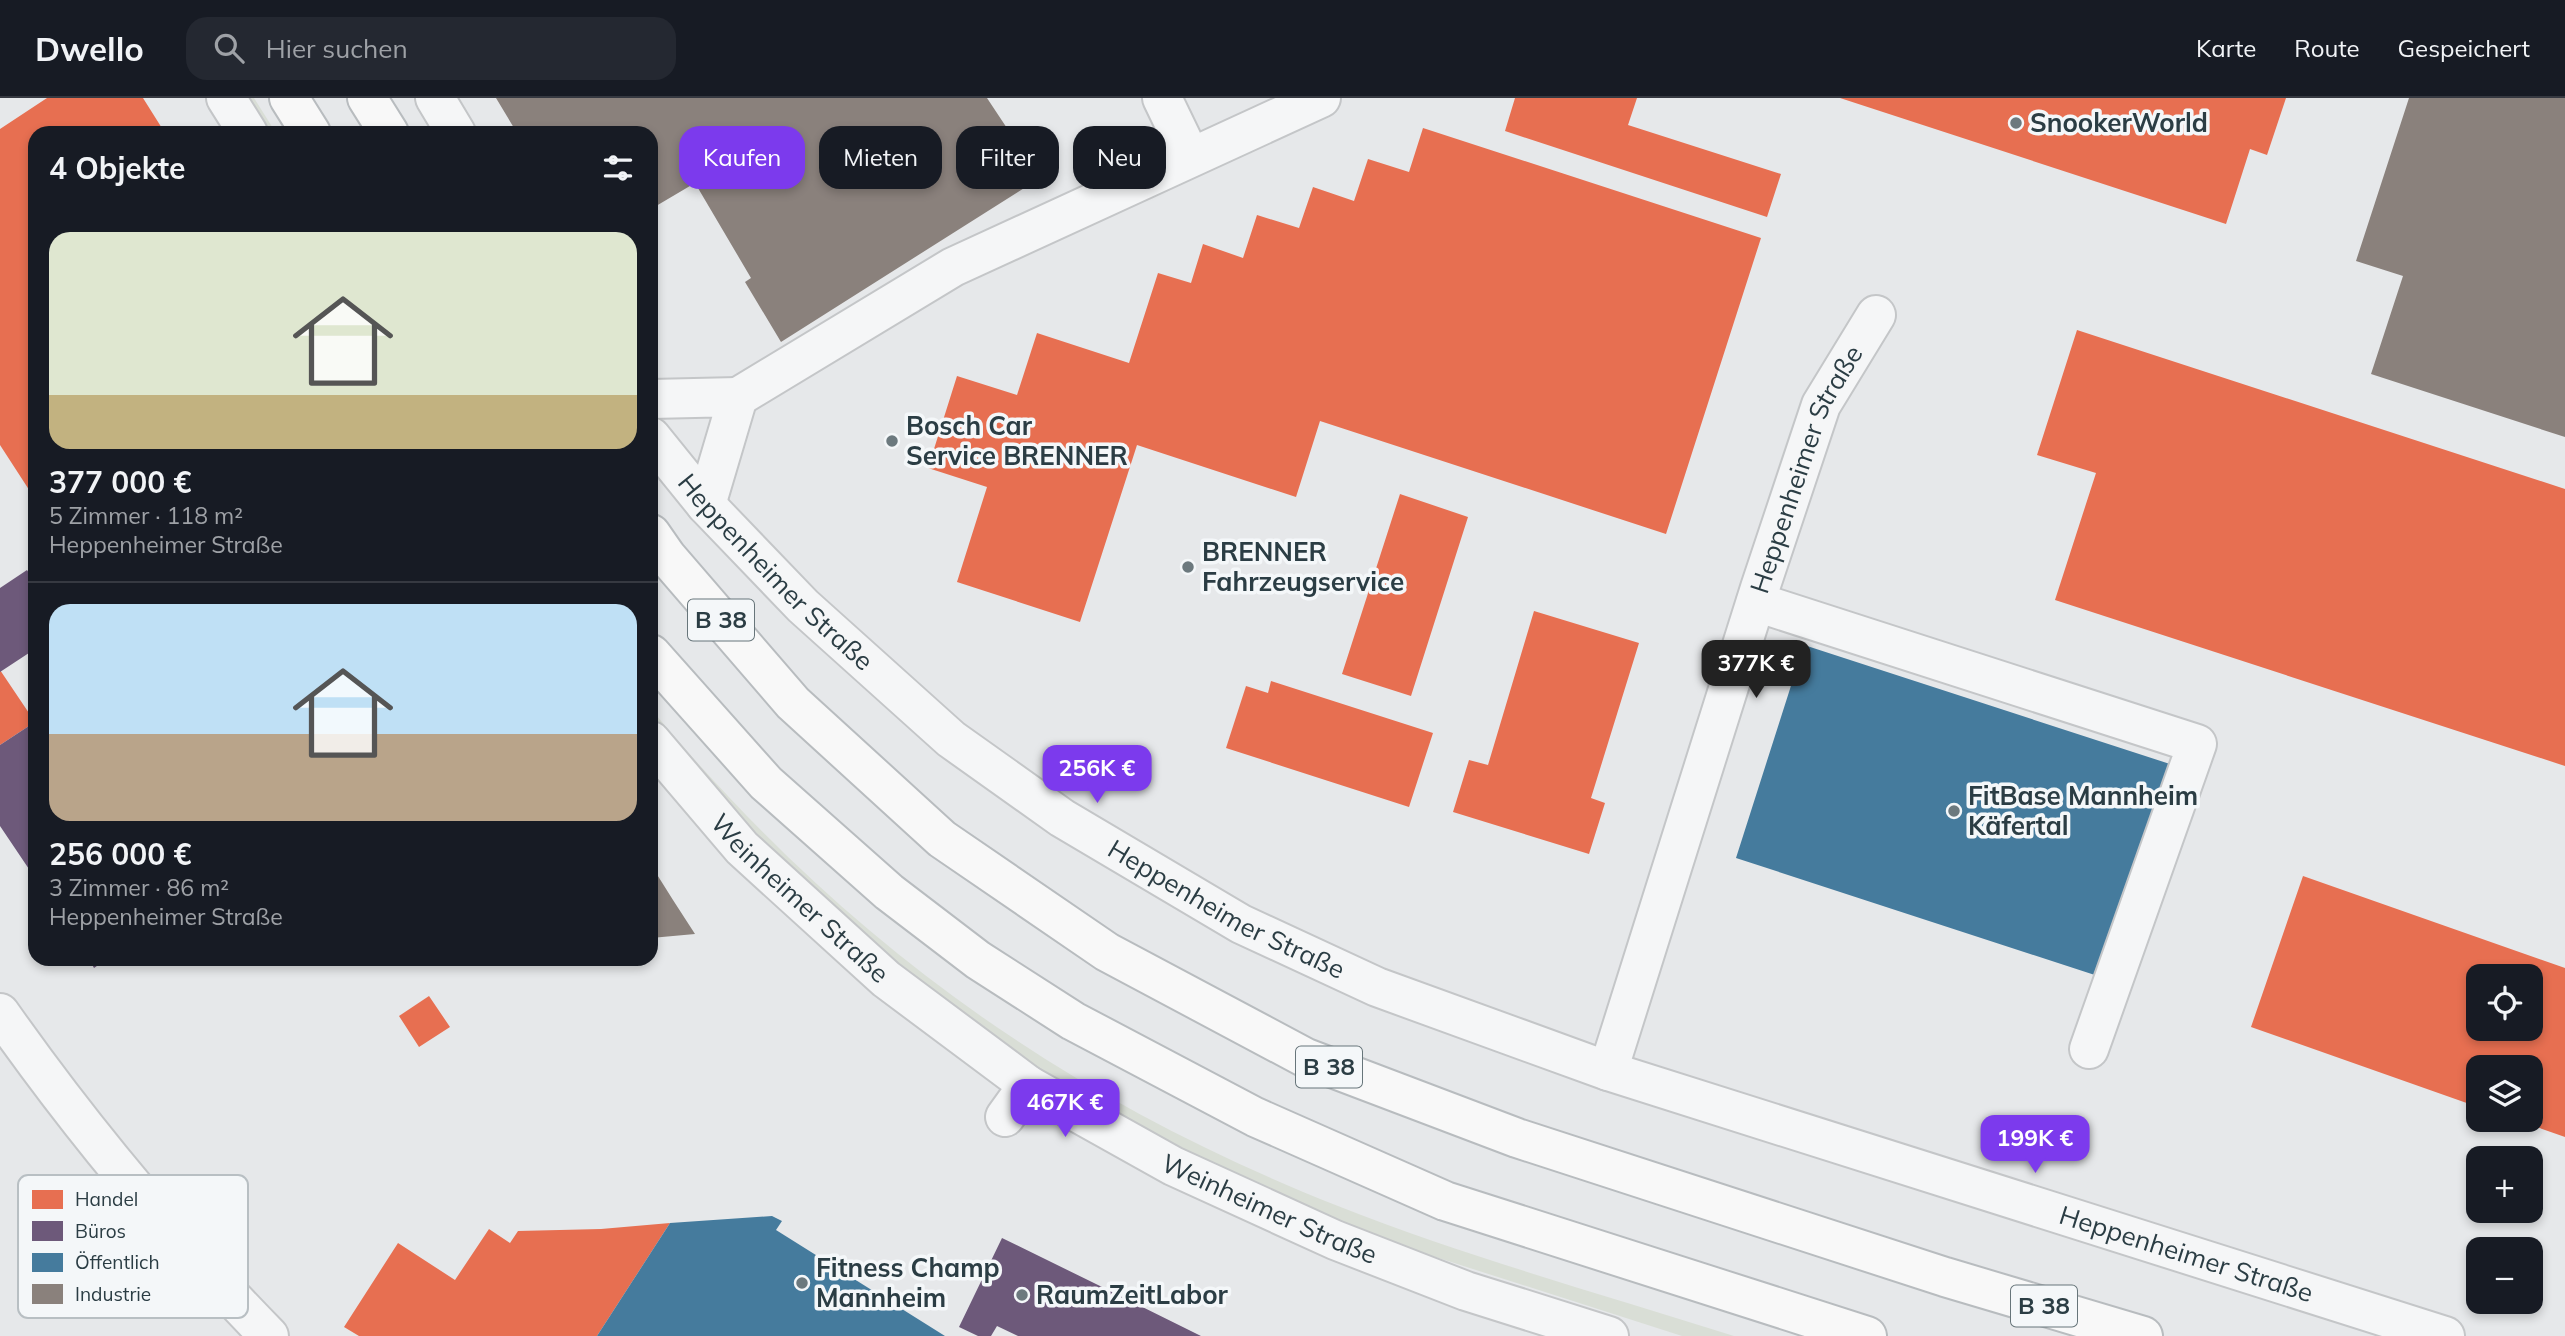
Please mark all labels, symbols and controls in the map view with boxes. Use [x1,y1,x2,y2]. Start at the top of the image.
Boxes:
search box [186,17,676,80]
text: Dwello [35,28,144,69]
icon: search [210,29,248,67]
text: Hier suchen [266,32,408,65]
text: Karte [2196,33,2256,63]
text: Route [2294,33,2360,63]
text: Gespeichert [2398,33,2530,63]
place label: SnookerWorld [2030,106,2208,139]
marker: SnookerWorld [2008,115,2024,131]
chip: Kaufen [679,126,805,189]
chip: Mieten [819,126,942,189]
chip: Filter [956,126,1059,189]
chip: Neu [1073,126,1166,189]
text: 4 Objekte [49,149,185,187]
icon: filters [599,149,637,187]
icon: home [280,278,406,404]
street label: Heppenheimer Straße [1742,339,1870,597]
place label: Bosch Car Service BRENNER [906,409,1128,472]
marker: Bosch Car Service BRENNER [884,433,900,449]
text: 377 000 € [49,463,191,501]
street label: Heppenheimer Straße [671,467,880,677]
text: 5 Zimmer · 118 m² [49,501,243,530]
text: Heppenheimer Straße [49,530,283,559]
place label: BRENNER Fahrzeugservice [1202,535,1404,598]
marker: BRENNER Fahrzeugservice [1180,559,1196,575]
road number: B 38 [688,600,754,640]
pin: 377K € [1699,640,1813,700]
text: 377K € [1718,648,1794,677]
icon: home [280,650,406,776]
pin: 256K € [1040,746,1154,805]
text: 256K € [1059,753,1135,782]
place label: FitBase Mannheim Käfertal [1968,779,2198,842]
marker: FitBase Mannheim Käfertal [1946,803,1962,819]
street label: Weinheimer Straße [704,807,896,990]
street label: Heppenheimer Straße [1102,832,1350,986]
text: 256 000 € [49,835,191,873]
text: 3 Zimmer · 86 m² [49,873,229,902]
text: Heppenheimer Straße [49,902,283,931]
map controls [2466,964,2543,1314]
button: locate [2466,964,2543,1041]
road number: B 38 [1296,1046,1362,1087]
button: layers [2466,1055,2543,1132]
pin: 467K € [1008,1080,1122,1139]
text: 467K € [1027,1087,1103,1116]
pin: 199K € [1978,1116,2092,1175]
text: 199K € [1997,1123,2073,1152]
street label: Weinheimer Straße [1157,1146,1382,1271]
button: + [2466,1146,2543,1223]
legend [18,1175,248,1318]
text: Handel [75,1187,138,1211]
street label: Heppenheimer Straße [2055,1198,2317,1309]
text: Büros [75,1219,126,1243]
button: − [2466,1237,2543,1314]
text: Öffentlich [75,1250,160,1274]
place label: Fitness Champ Mannheim [816,1251,1000,1314]
marker: Fitness Champ Mannheim [794,1275,810,1291]
place label: RaumZeitLabor [1036,1278,1229,1311]
text: Industrie [75,1282,151,1306]
road number: B 38 [2011,1286,2077,1326]
marker: RaumZeitLabor [1014,1287,1030,1303]

